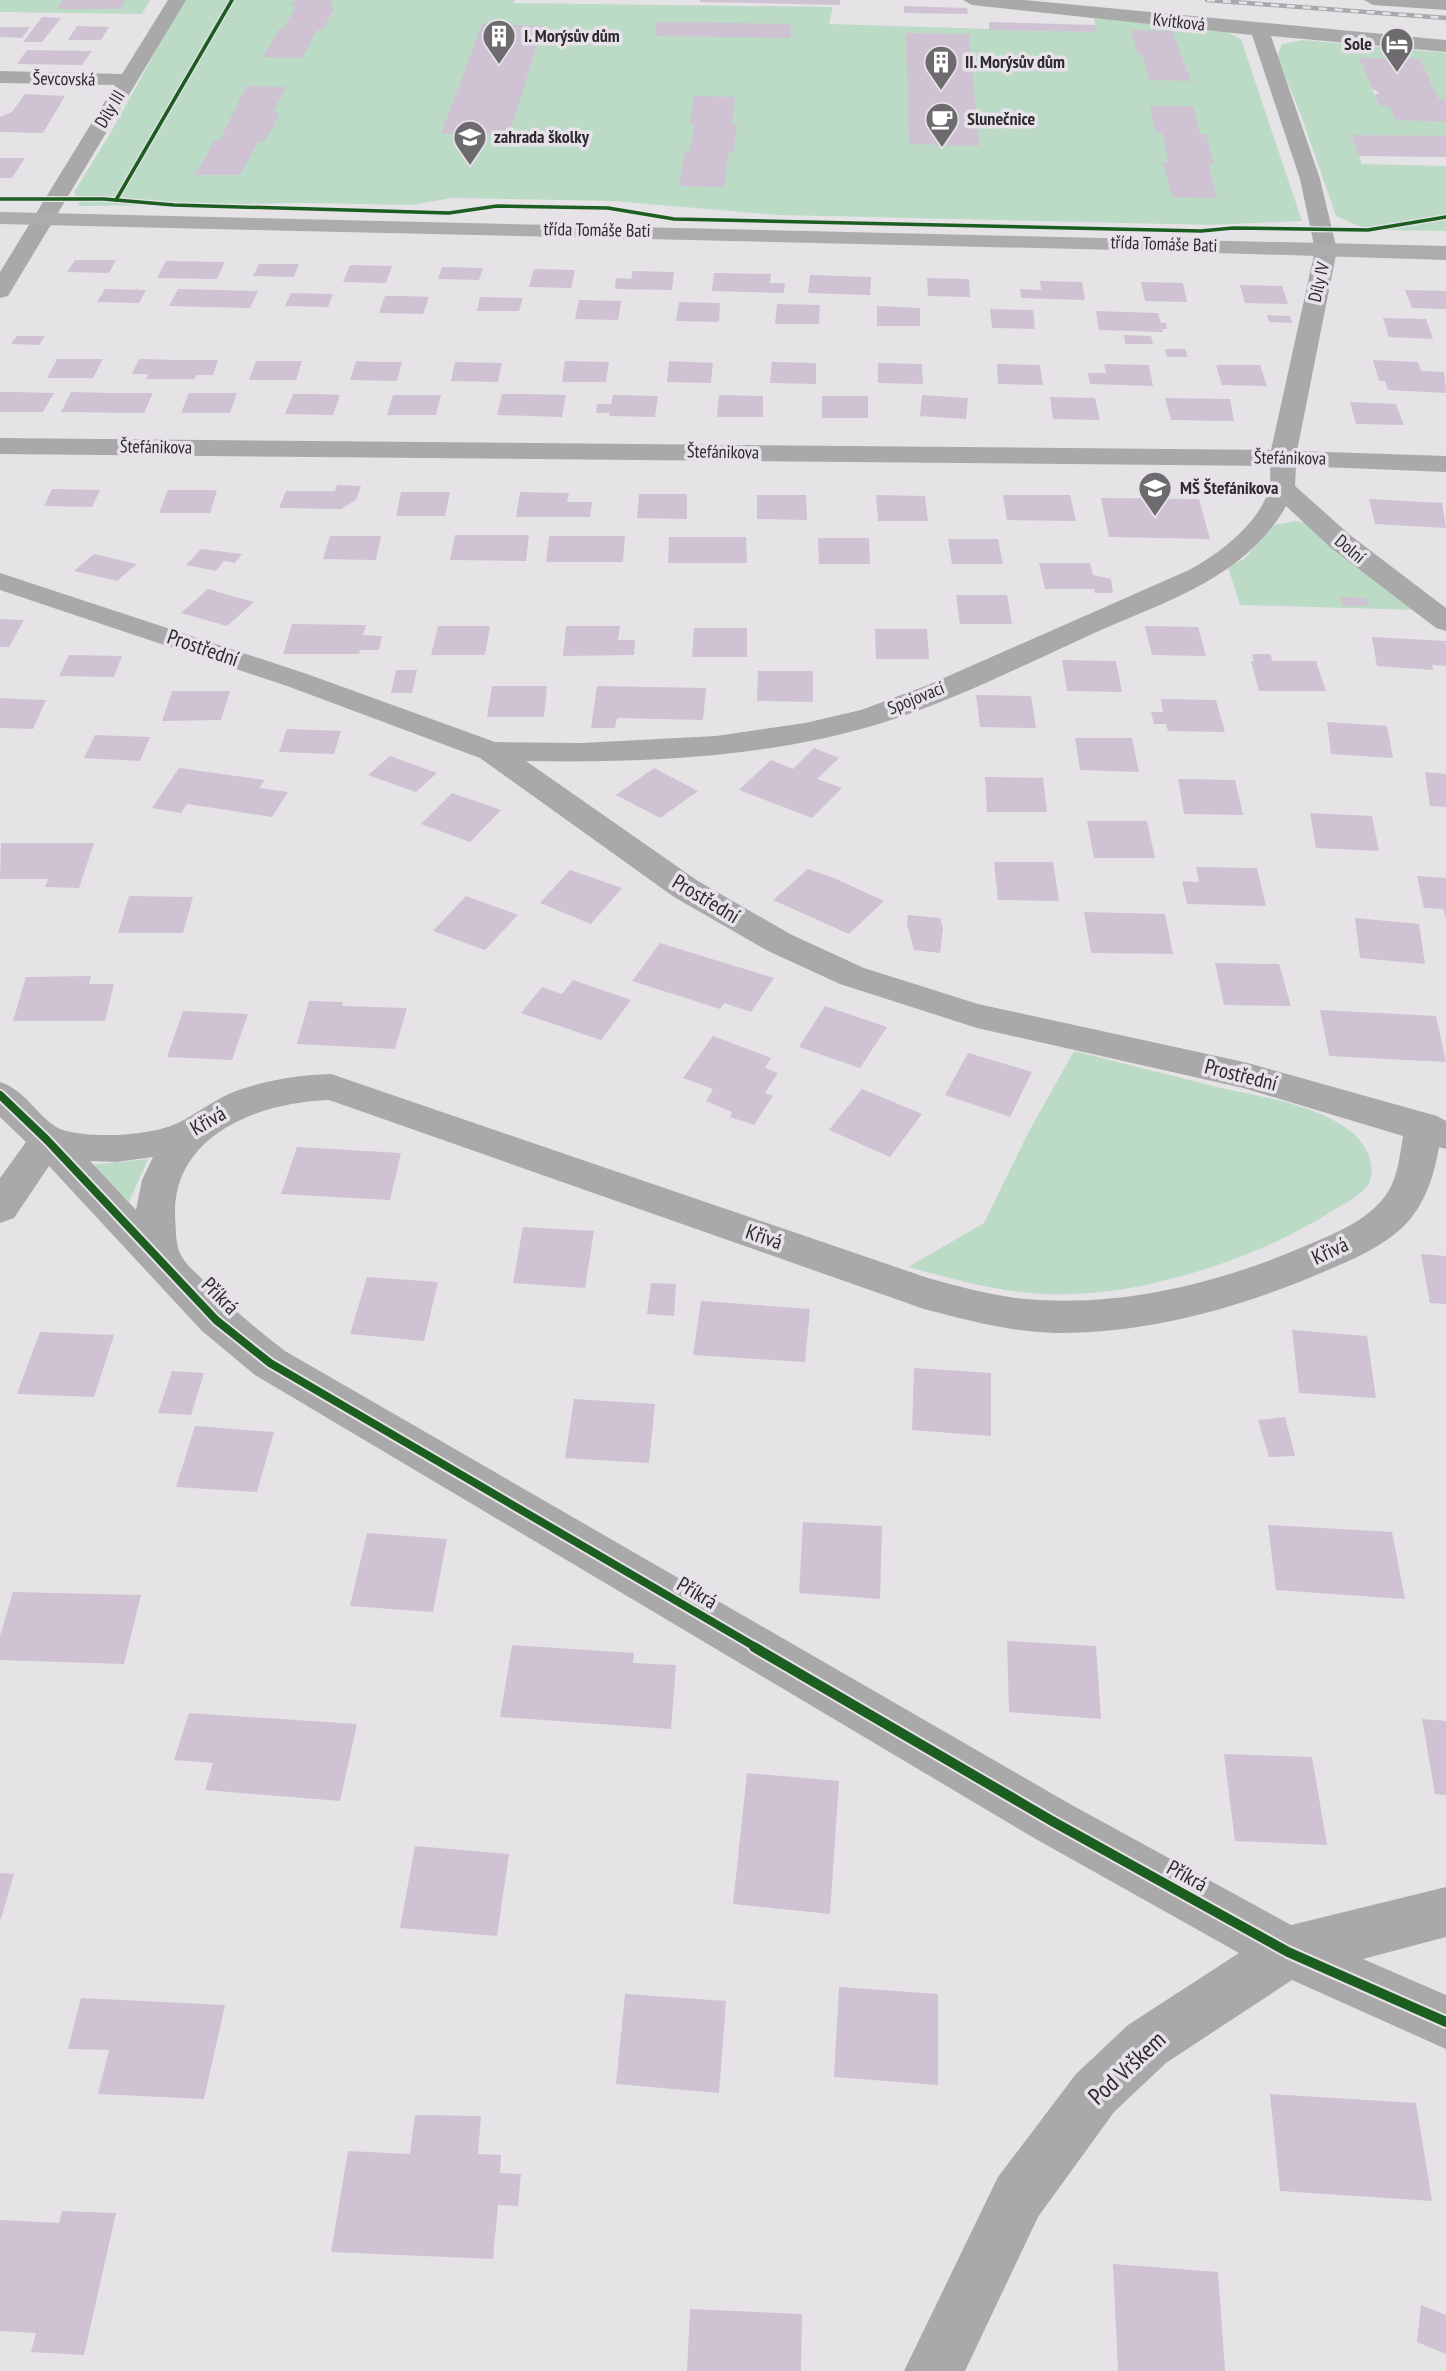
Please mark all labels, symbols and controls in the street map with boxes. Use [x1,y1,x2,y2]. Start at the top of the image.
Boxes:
street label: Kvítková [1152,7,1206,36]
building icon: I. Morýsův dům [480,17,518,66]
place label: I. Morýsův dům [524,24,620,47]
hotel icon: Sole [1378,25,1416,74]
place label: Sole [1344,32,1372,55]
building icon: II. Morýsův dům [922,43,960,92]
place label: II. Morýsův dům [965,50,1065,73]
street label: Ševcovská [32,66,96,91]
street label: Díly III [89,86,130,132]
cafe icon: Slunečnice [923,100,961,149]
place label: Slunečnice [967,107,1036,130]
school or university icon: zahrada školky [451,118,489,167]
place label: zahrada školky [494,125,590,148]
street label: třída Tomáše Bati [543,217,651,242]
street label: třída Tomáše Bati [1110,230,1218,257]
street label: Díly IV [1303,259,1334,304]
street label: Štefánikova [120,434,192,459]
street label: Štefánikova [687,439,759,464]
street label: Štefánikova [1254,445,1326,470]
school or university icon: MŠ Štefánikova [1136,469,1174,518]
place label: MŠ Štefánikova [1180,476,1278,499]
street label: Dolní [1330,529,1371,568]
street label: Prostřední [164,623,243,672]
street label: Spojovací [884,676,948,719]
street label: Prostřední [668,868,745,929]
street label: Prostřední [1202,1052,1281,1097]
street label: Křivá [185,1100,231,1142]
street label: Křivá [742,1218,786,1255]
street label: Křivá [1307,1230,1352,1271]
street label: Příkrá [196,1271,245,1320]
street label: Příkrá [672,1570,722,1615]
street label: Příkrá [1162,1854,1212,1898]
street label: Pod Vrškem [1081,2024,1172,2111]

